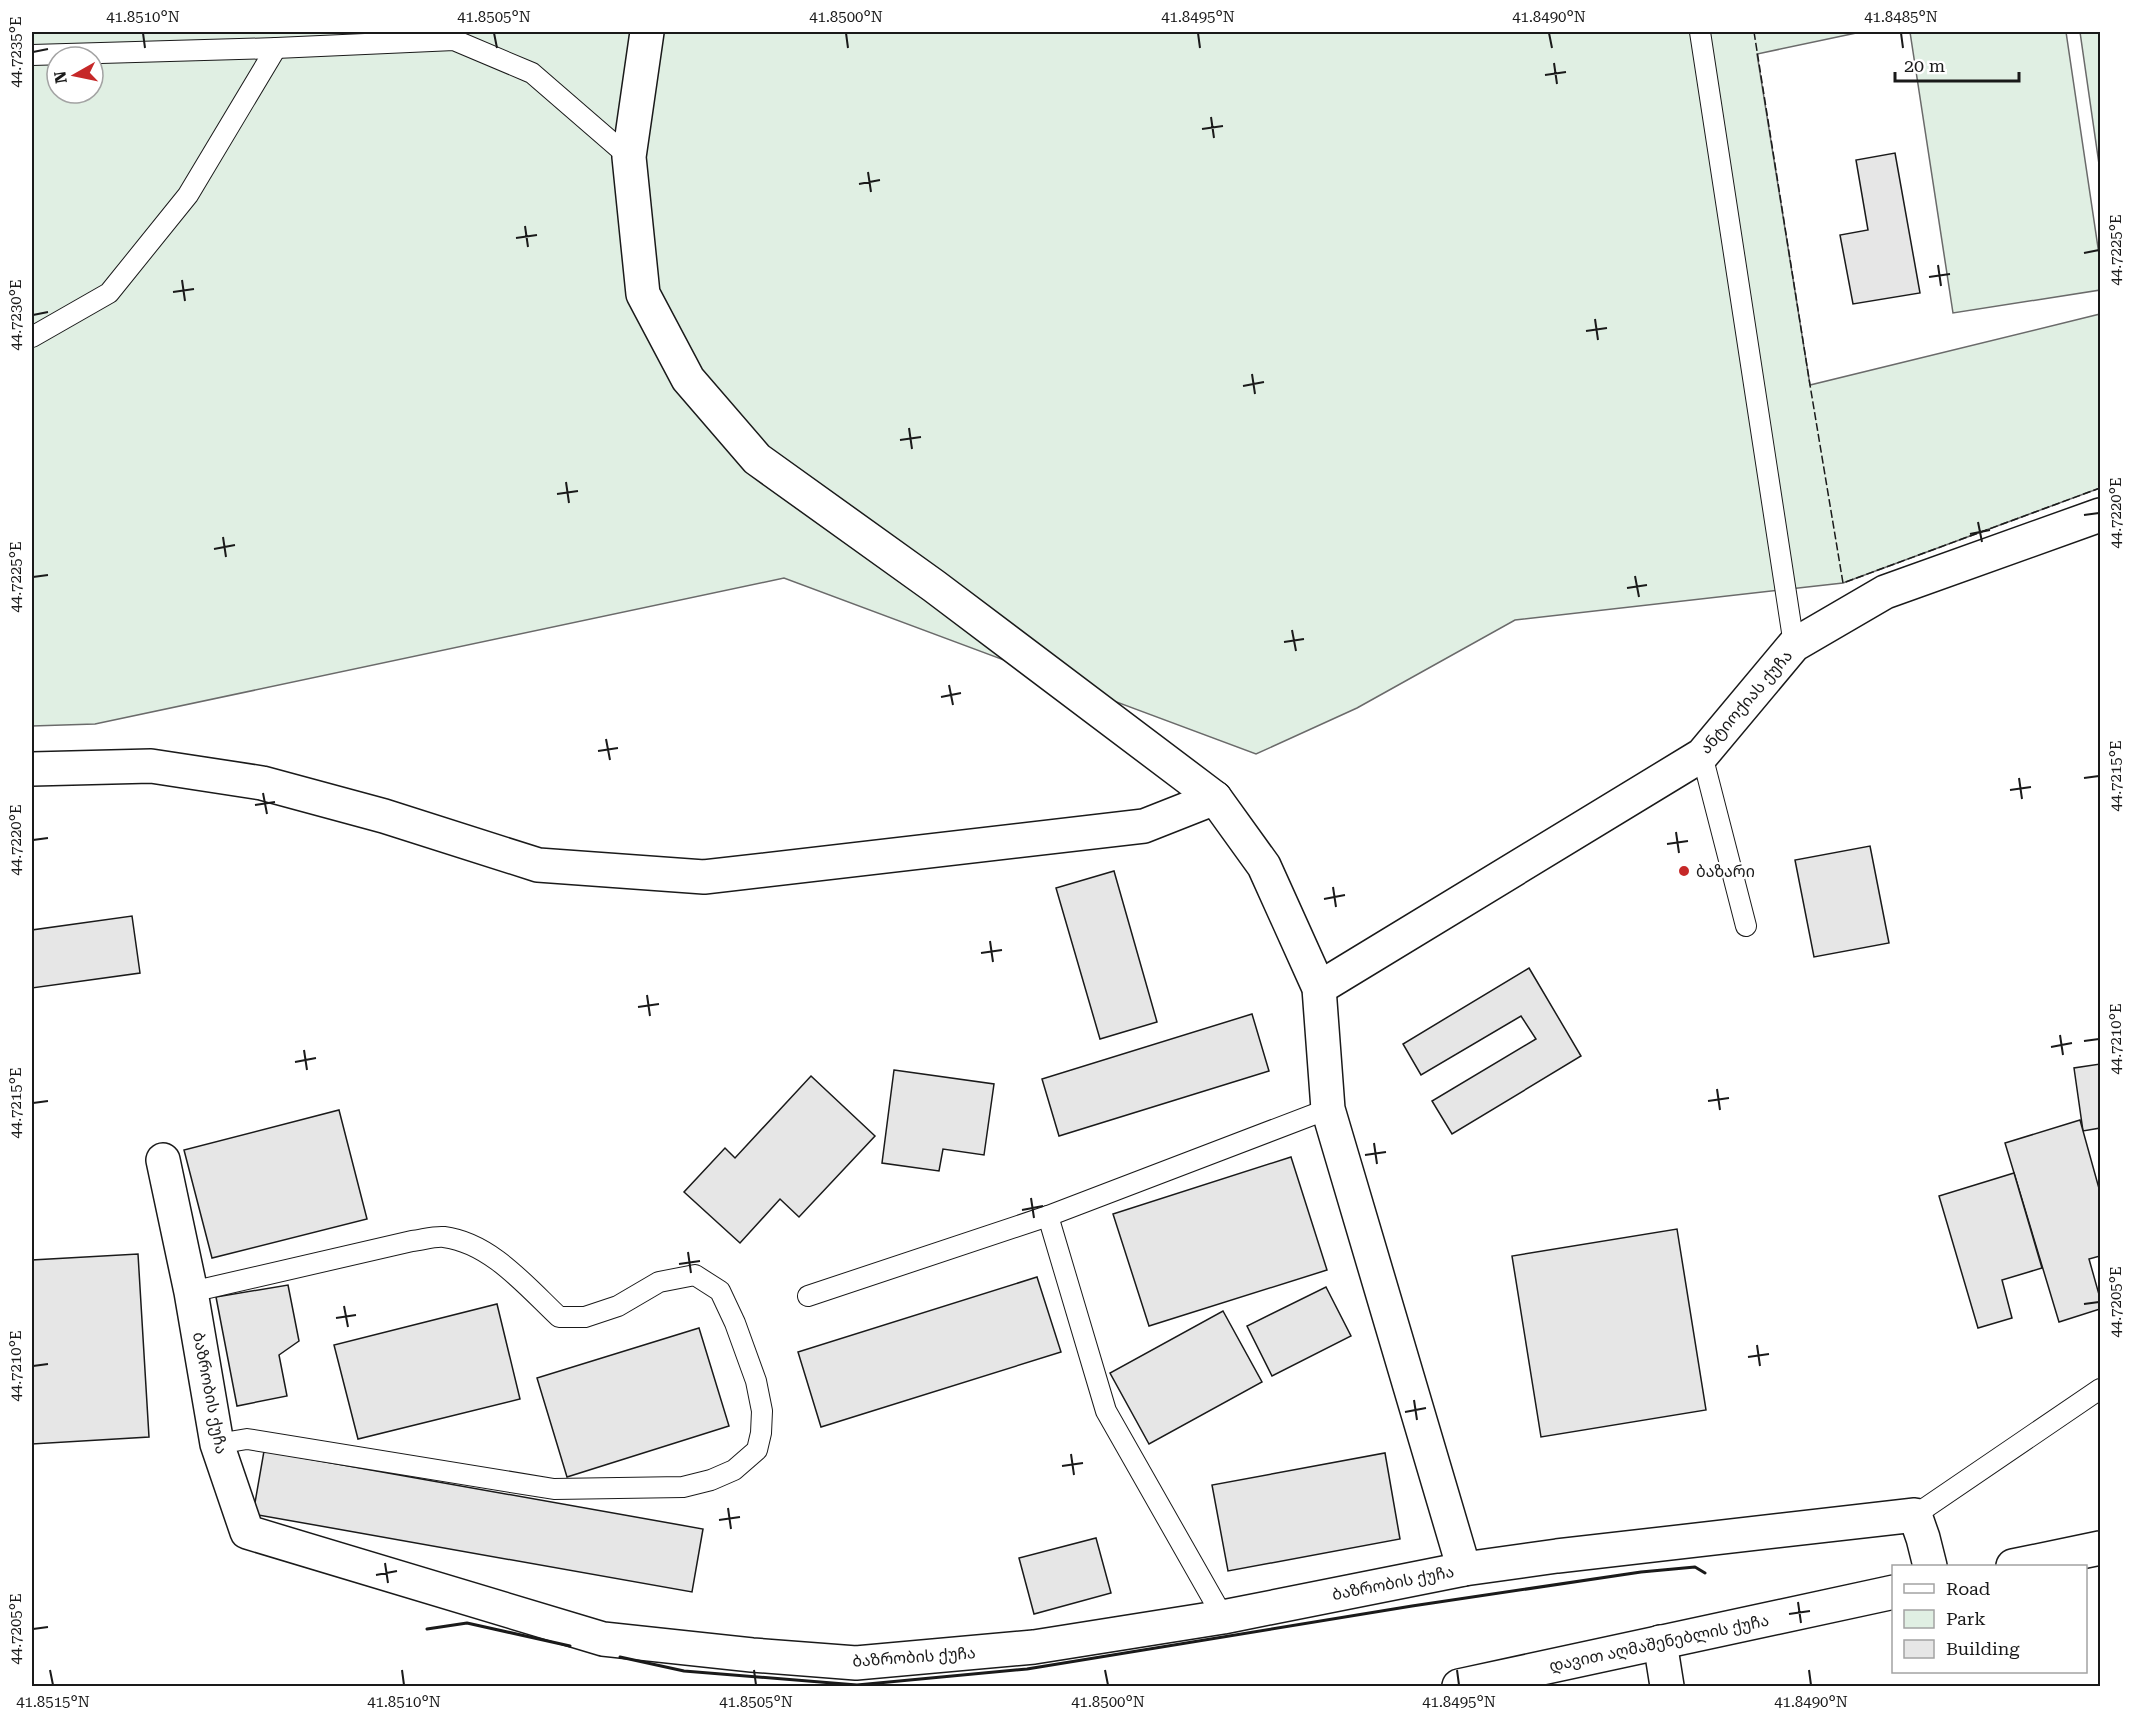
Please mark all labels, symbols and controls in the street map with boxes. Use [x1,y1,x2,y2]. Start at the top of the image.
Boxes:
text: 41.8510°N [106,8,180,26]
text: 41.8505°N [457,8,531,26]
text: 41.8500°N [809,8,883,26]
text: 41.8495°N [1161,8,1235,26]
text: 41.8490°N [1512,8,1586,26]
text: 41.8485°N [1864,8,1938,26]
text: 44.7235°E [7,16,25,88]
north arrow [45,45,105,105]
scale bar [1895,45,2020,83]
text: 20 m [1904,55,1945,76]
text: N [50,70,71,85]
text: 44.7225°E [2107,214,2125,286]
text: 44.7230°E [7,279,25,351]
text: 44.7220°E [2107,477,2125,549]
text: 44.7225°E [7,541,25,613]
street label: ანტიოქიას ქუჩა [1696,646,1796,758]
text: 44.7215°E [2107,740,2125,812]
text: 44.7220°E [7,804,25,876]
place label: ბაზარი [1696,862,1755,881]
marker: ბაზარი [1677,864,1691,878]
text: 44.7210°E [2107,1003,2125,1075]
text: 44.7215°E [7,1067,25,1139]
text: 44.7205°E [2107,1266,2125,1338]
text: 44.7210°E [7,1330,25,1402]
street label: ბაზრობის ქუჩა [189,1330,231,1456]
street label: ბაზრობის ქუჩა [1330,1562,1456,1604]
legend [1892,1565,2087,1673]
text: Road [1946,1578,1991,1599]
text: 44.7205°E [7,1593,25,1665]
text: Park [1946,1608,1986,1629]
street label: დავით აღმაშენებლის ქუჩა [1547,1610,1771,1677]
text: Building [1946,1638,2020,1659]
street label: ბაზრობის ქუჩა [852,1643,976,1671]
text: 41.8515°N [16,1693,90,1711]
text: 41.8510°N [367,1693,441,1711]
text: 41.8505°N [719,1693,793,1711]
text: 41.8500°N [1071,1693,1145,1711]
text: 41.8495°N [1422,1693,1496,1711]
text: 41.8490°N [1774,1693,1848,1711]

